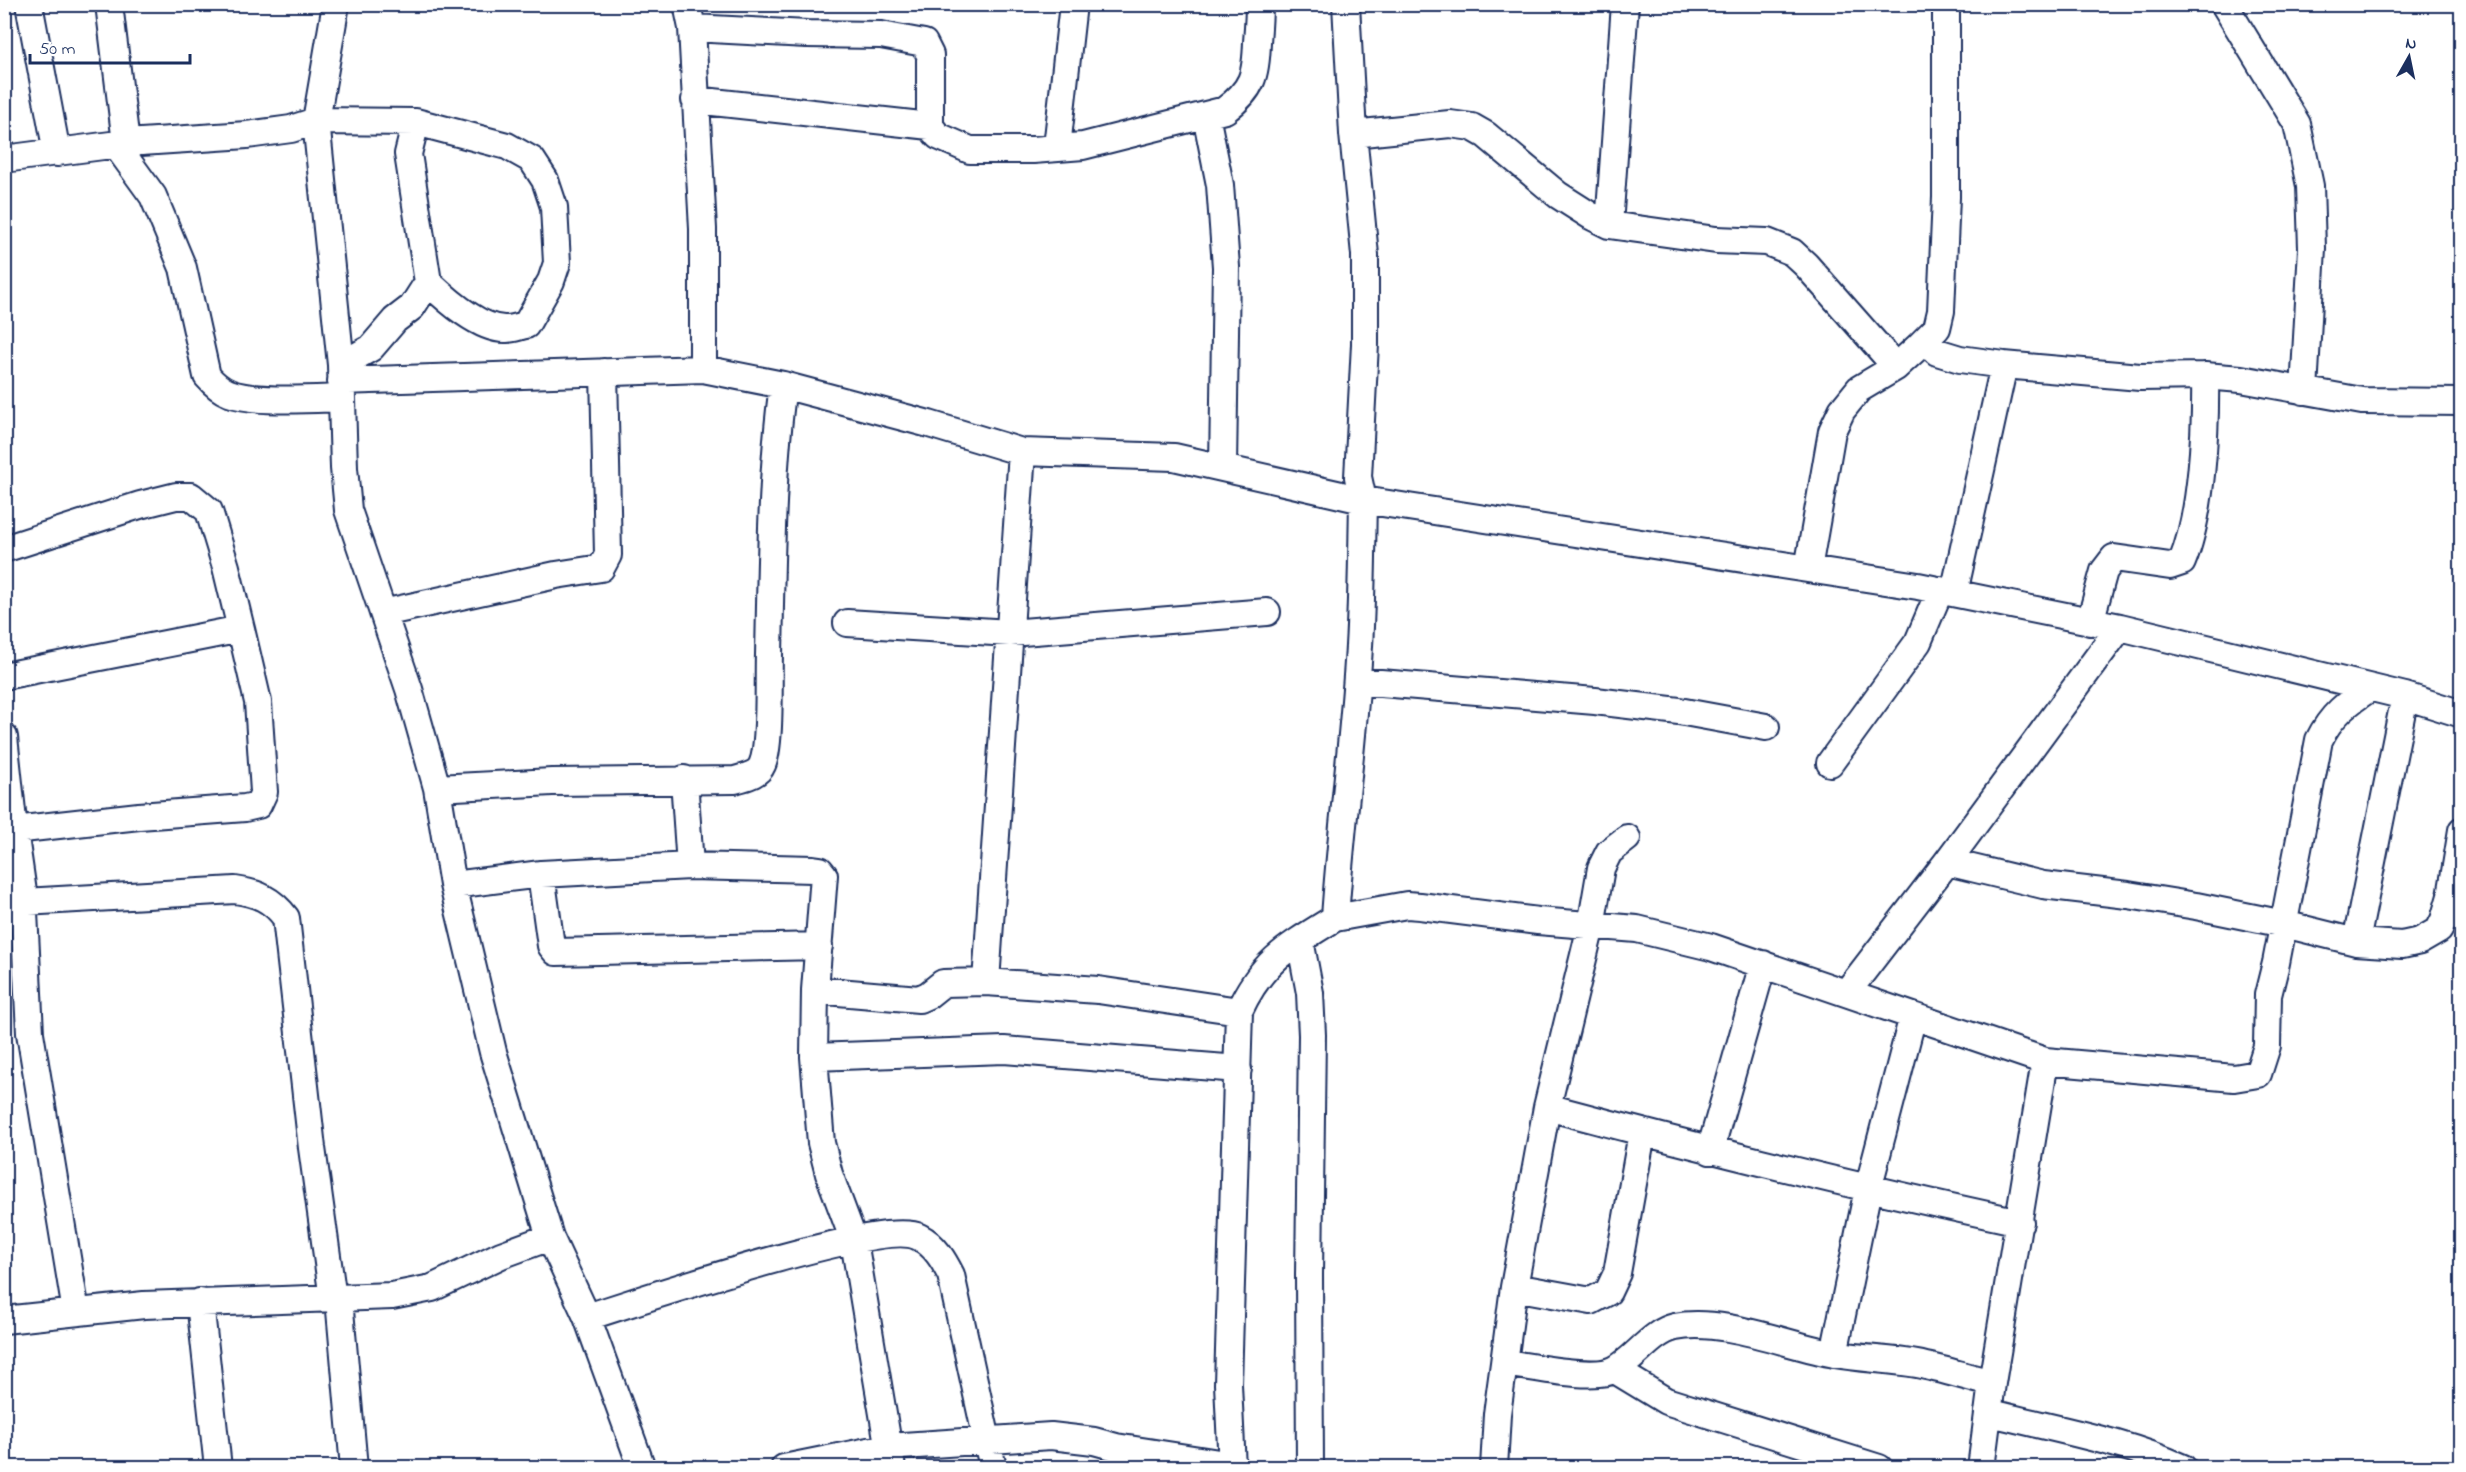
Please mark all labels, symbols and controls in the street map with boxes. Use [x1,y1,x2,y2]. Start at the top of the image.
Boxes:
scale bar [30,27,190,65]
north arrow [2379,27,2439,87]
text: N [2404,31,2418,57]
text: 50 m [39,37,76,63]

